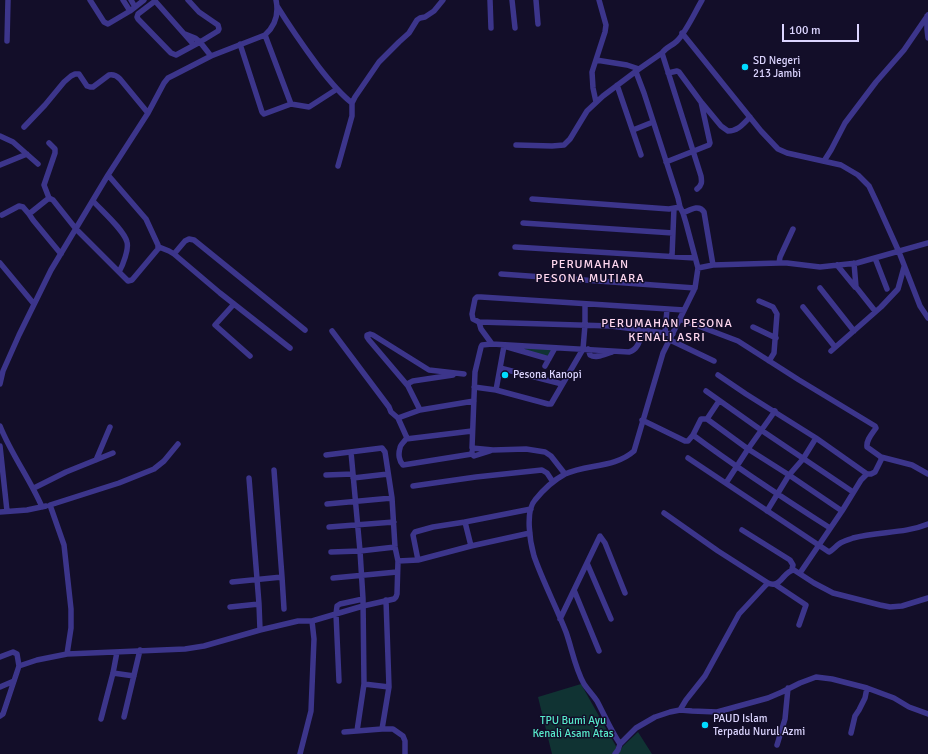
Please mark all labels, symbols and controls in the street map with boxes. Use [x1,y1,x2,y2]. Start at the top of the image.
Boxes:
scale bar [784,16,861,42]
text: 100 m [789,23,821,38]
place label: SD Negeri 213 Jambi [753,54,801,80]
marker: SD Negeri 213 Jambi [740,62,750,72]
district label: PERUMAHAN PESONA MUTIARA [535,258,645,286]
district label: PERUMAHAN PESONA KENALI ASRI [601,317,733,345]
place label: Pesona Kanopi [513,368,582,382]
marker: Pesona Kanopi [500,370,510,380]
place label: PAUD Islam Terpadu Nurul Azmi [713,712,805,738]
park label: TPU Bumi Ayu Kenali Asam Atas [532,714,614,740]
marker: PAUD Islam Terpadu Nurul Azmi [700,720,710,730]

